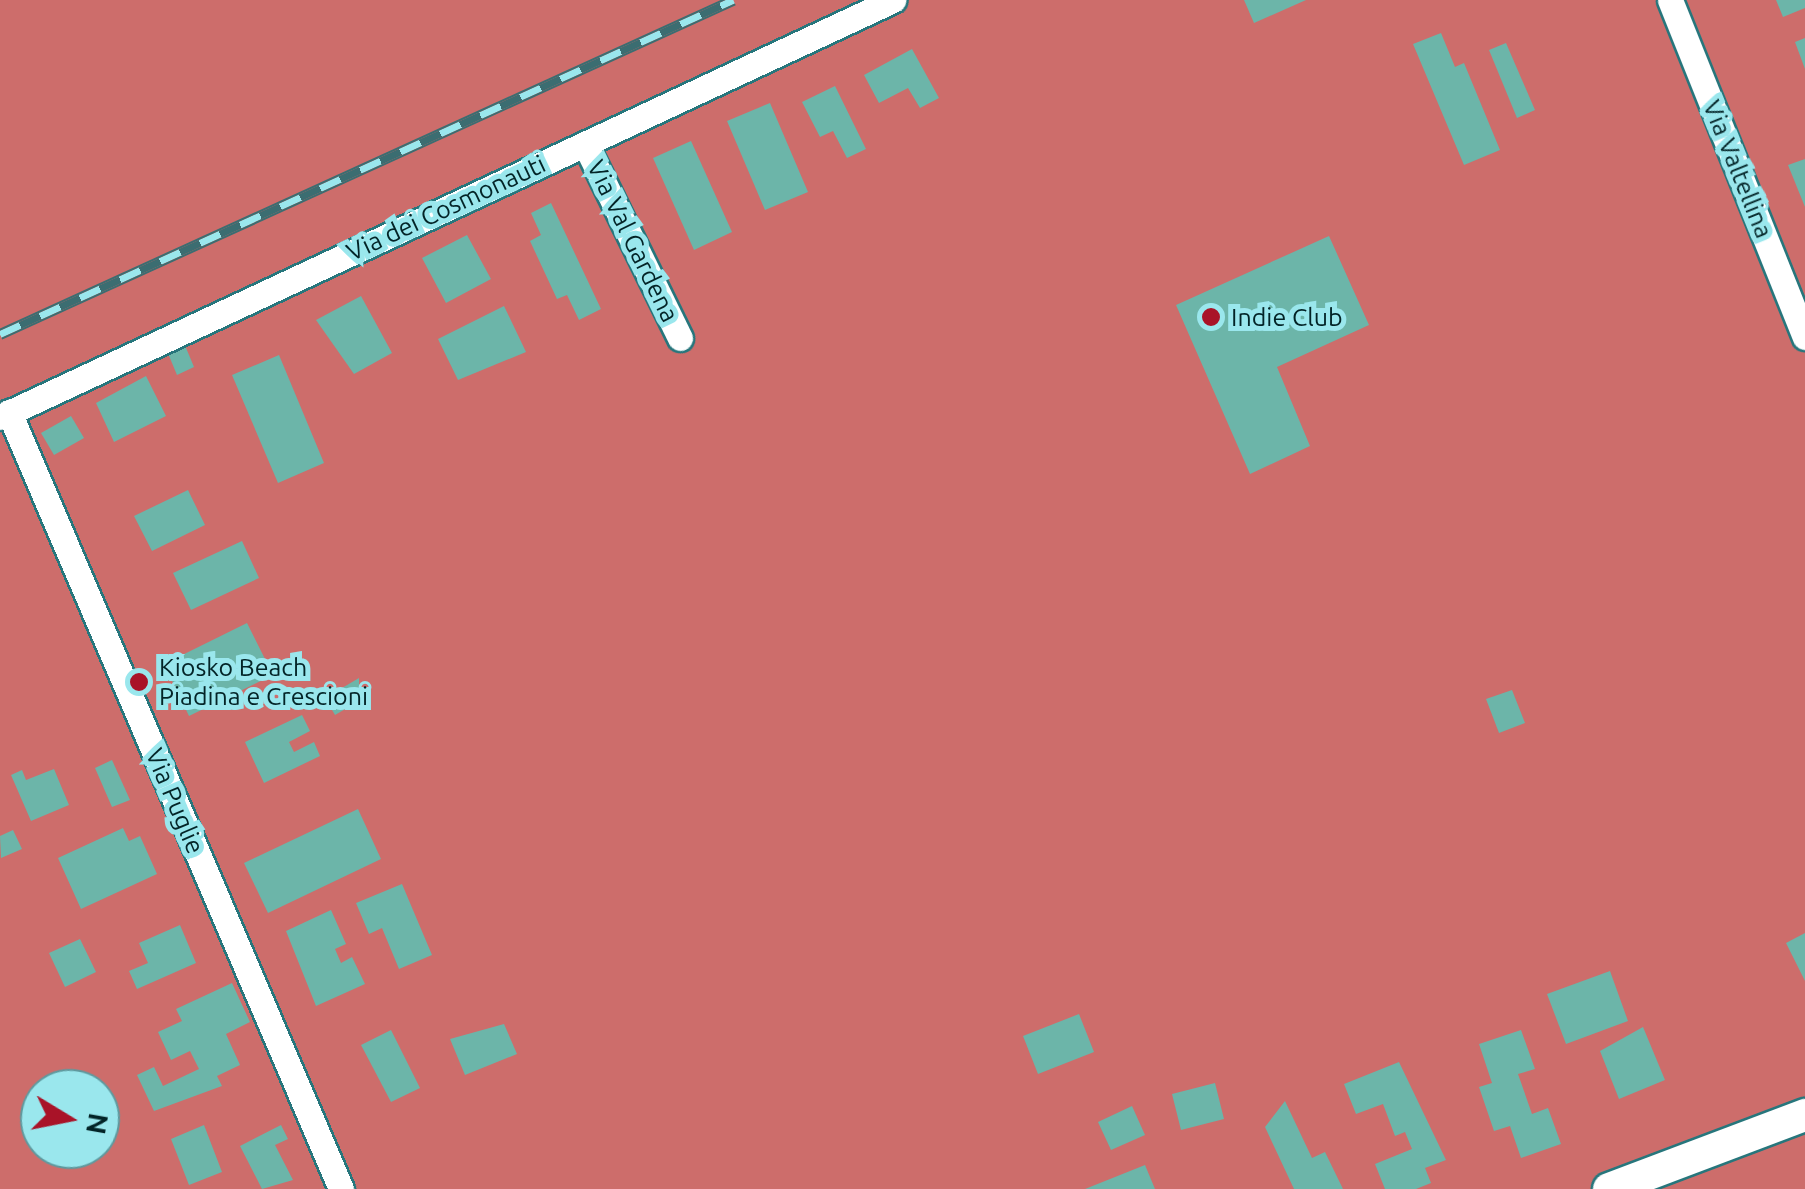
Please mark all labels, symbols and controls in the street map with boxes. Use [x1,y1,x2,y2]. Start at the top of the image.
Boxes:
street label: Via Valtellina [1697,96,1779,242]
street label: Via dei Cosmonauti [342,149,550,267]
street label: Via Val Gardena [581,155,685,327]
place label: Indie Club [1231,302,1343,332]
marker: Indie Club [1200,306,1222,328]
place label: Kiosko Beach Piadina e Crescioni [159,653,368,712]
marker: Kiosko Beach Piadina e Crescioni [128,671,150,693]
street label: Via Puglie [139,744,211,858]
north arrow [20,1069,120,1169]
text: N [81,1111,115,1137]

